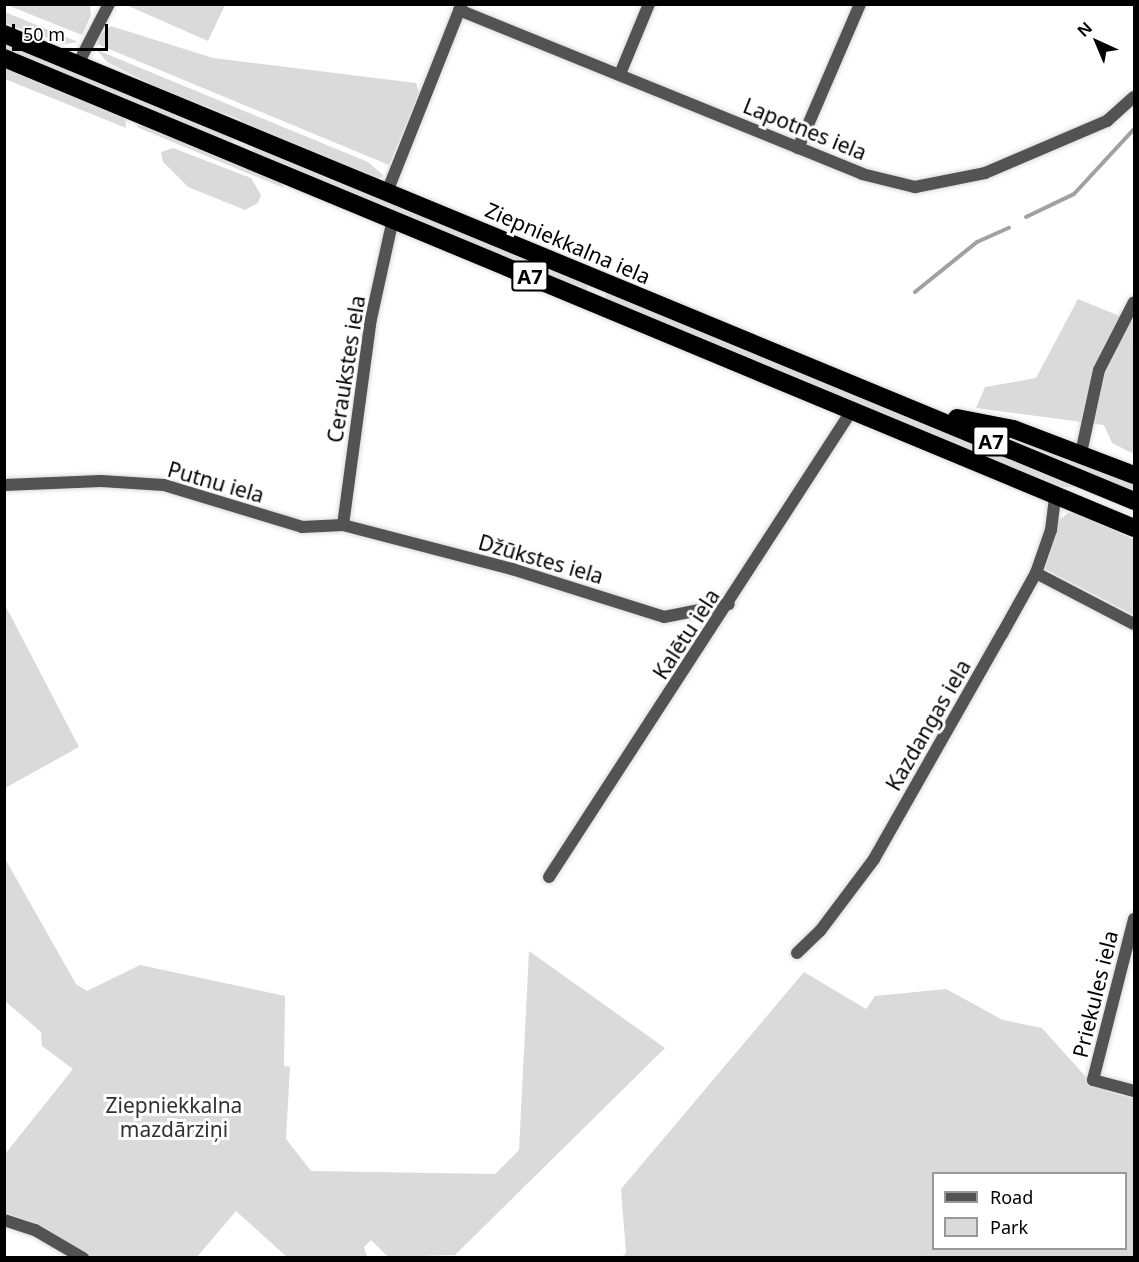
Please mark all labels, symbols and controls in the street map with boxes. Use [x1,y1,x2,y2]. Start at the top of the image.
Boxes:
scale bar [15,12,111,50]
north arrow [1067,12,1127,72]
text: N [1072,17,1097,41]
text: 50 m [23,22,65,46]
street label: Lapotnes iela [740,93,870,165]
street label: Ziepniekkalna iela [482,197,654,289]
road number: A7 [510,259,550,293]
street label: Ceraukstes iela [322,294,370,444]
road number: A7 [972,424,1010,458]
street label: Putnu iela [165,456,267,508]
street label: Džūkstes iela [476,529,606,589]
street label: Kalētu iela [648,584,724,684]
street label: Kazdangas iela [880,655,976,795]
street label: Priekules iela [1067,928,1123,1060]
park label: Ziepniekkalna mazdārziņi [106,1092,242,1142]
legend [932,1172,1127,1250]
text: Road [990,1185,1033,1209]
text: Park [990,1215,1028,1239]

